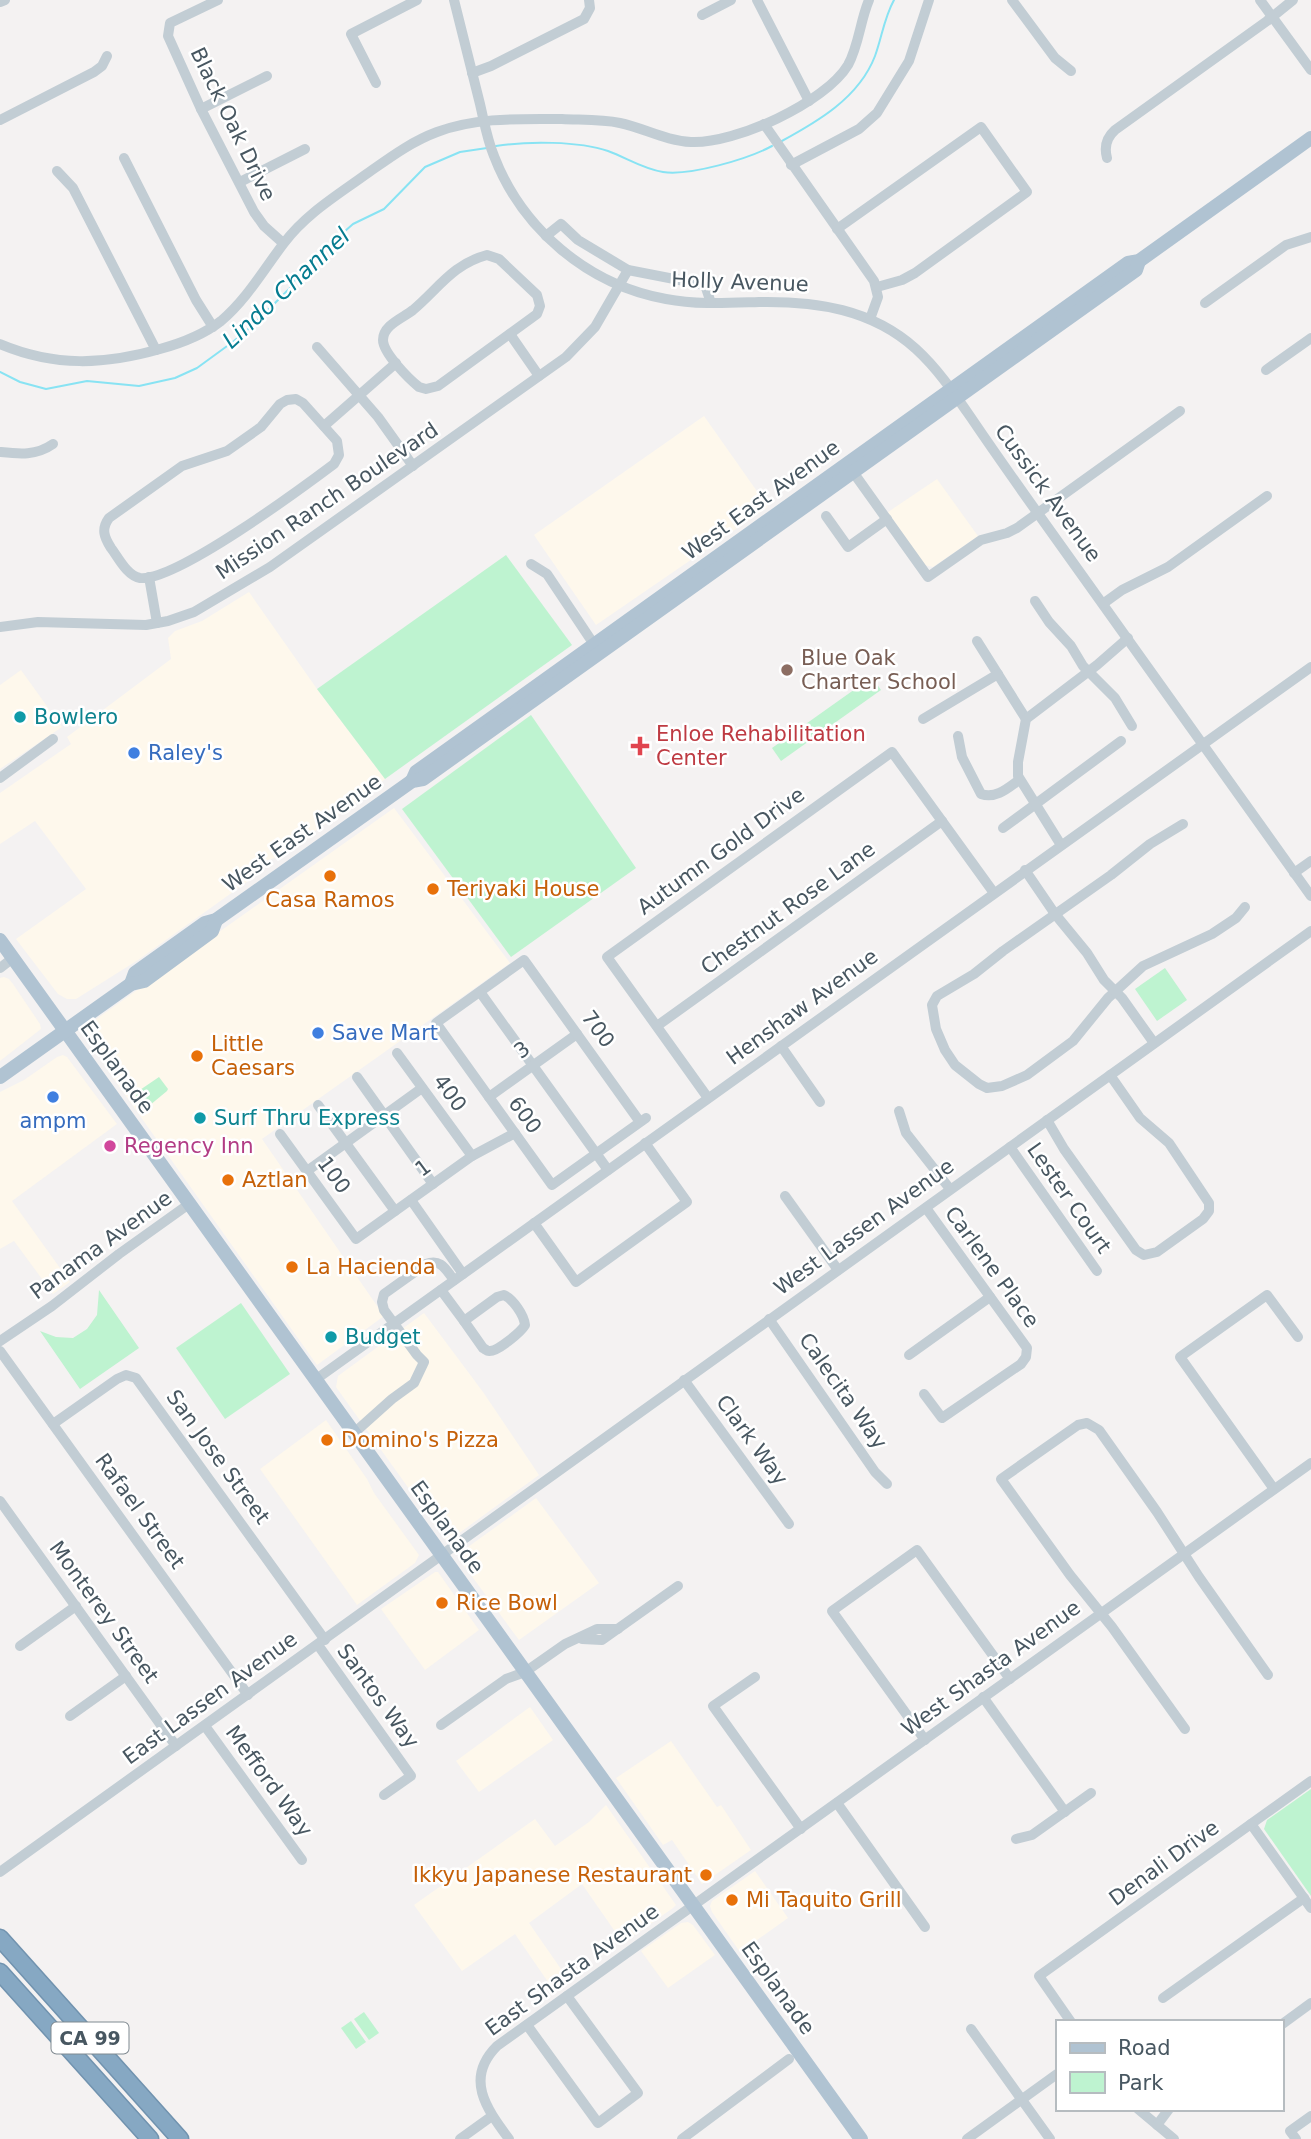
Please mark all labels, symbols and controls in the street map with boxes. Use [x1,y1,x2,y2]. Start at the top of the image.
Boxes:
street label: Black Oak Drive [185,43,281,205]
water label: Lindo Channel [217,222,355,354]
street label: Holly Avenue [671,268,809,296]
street label: Mission Ranch Boulevard [211,418,443,584]
street label: Cussick Avenue [990,420,1106,566]
street label: West East Avenue [678,435,844,565]
place label: Blue Oak Charter School [801,646,957,694]
marker: Blue Oak Charter School [779,662,795,678]
place label: Bowlero [34,705,118,729]
marker: Bowlero [12,709,28,725]
place label: Enloe Rehabilitation Center [656,722,866,770]
marker: Enloe Rehabilitation Center [630,736,650,756]
place label: Raley's [148,741,223,765]
marker: Raley's [126,745,142,761]
street label: West East Avenue [218,769,386,897]
street label: Autumn Gold Drive [633,782,809,920]
street label: Chestnut Rose Lane [696,837,880,979]
marker: Casa Ramos [322,868,338,884]
place label: Teriyaki House [446,877,599,901]
marker: Teriyaki House [425,881,441,897]
place label: Casa Ramos [265,888,395,912]
street label: Henshaw Avenue [722,944,882,1070]
street label: 700 [577,1006,619,1052]
street label: Esplanade [75,1016,159,1118]
place label: Save Mart [332,1021,438,1045]
marker: Save Mart [310,1025,326,1041]
place label: Little Caesars [211,1032,295,1080]
street label: 3 [510,1036,534,1064]
marker: Little Caesars [189,1048,205,1064]
street label: 400 [429,1070,471,1116]
marker: ampm [45,1089,61,1105]
street label: 600 [504,1092,546,1138]
place label: Surf Thru Express [214,1106,400,1130]
place label: ampm [19,1109,87,1133]
marker: Surf Thru Express [192,1110,208,1126]
place label: Regency Inn [124,1134,254,1158]
marker: Regency Inn [102,1138,118,1154]
street label: Lester Court [1022,1138,1116,1258]
street label: 100 [313,1152,355,1198]
street label: 1 [411,1154,435,1182]
street label: West Lassen Avenue [770,1154,958,1300]
place label: Aztlan [242,1168,308,1192]
marker: Aztlan [220,1172,236,1188]
street label: Panama Avenue [26,1186,176,1304]
street label: Carlene Place [940,1202,1044,1332]
place label: La Hacienda [306,1255,436,1279]
marker: La Hacienda [284,1259,300,1275]
place label: Budget [345,1325,421,1349]
street label: Calecita Way [794,1328,892,1454]
marker: Budget [323,1329,339,1345]
street label: San Jose Street [161,1385,275,1529]
street label: Clark Way [711,1390,793,1490]
place label: Domino's Pizza [341,1428,499,1452]
marker: Domino's Pizza [319,1432,335,1448]
street label: Rafael Street [90,1449,190,1573]
street label: Esplanade [405,1476,489,1578]
street label: Monterey Street [44,1536,164,1688]
place label: Rice Bowl [456,1591,558,1615]
marker: Rice Bowl [434,1595,450,1611]
street label: West Shasta Avenue [897,1595,1085,1741]
street label: East Lassen Avenue [118,1627,302,1769]
street label: Santos Way [332,1639,424,1753]
street label: Mefford Way [221,1721,317,1841]
street label: Denali Drive [1105,1815,1223,1911]
place label: Ikkyu Japanese Restaurant [413,1863,692,1887]
marker: Ikkyu Japanese Restaurant [698,1867,714,1883]
place label: Mi Taquito Grill [746,1888,902,1912]
marker: Mi Taquito Grill [724,1892,740,1908]
street label: East Shasta Avenue [481,1899,663,2041]
street label: Esplanade [736,1937,820,2039]
legend [1056,2020,1283,2111]
road number: CA 99 [52,2022,128,2054]
text: Road [1118,2036,1171,2060]
text: Park [1118,2071,1164,2095]

